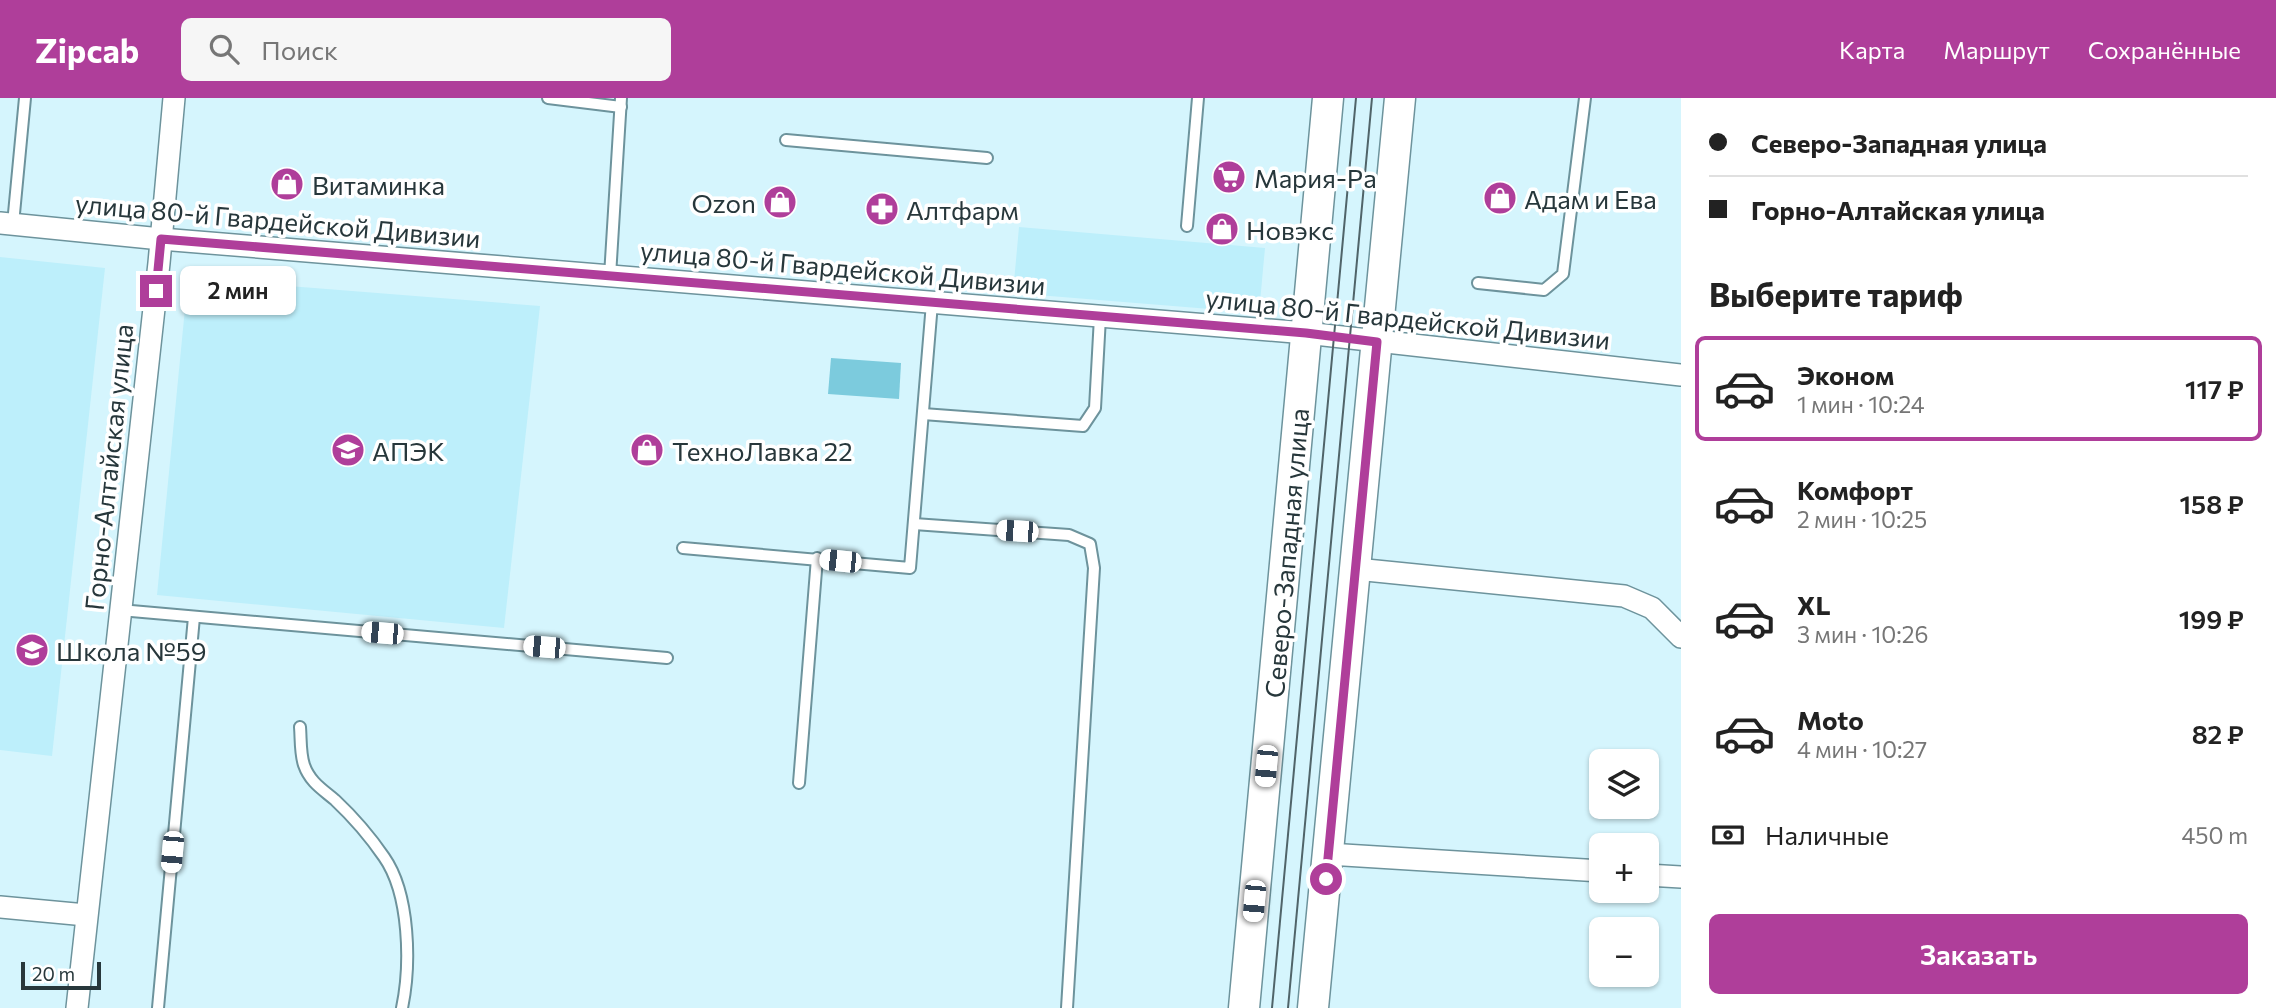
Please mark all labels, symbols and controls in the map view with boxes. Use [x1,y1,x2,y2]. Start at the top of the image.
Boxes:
search box [181,18,671,81]
text: Zipcab [35,29,139,70]
icon: search [205,30,243,68]
text: Поиск [261,34,338,65]
text: Карта [1839,35,1905,64]
text: Маршрут [1943,35,2050,64]
text: Сохранённые [2088,35,2241,64]
text: Северо-Западная улица [1751,127,2047,158]
supermarket icon: Мария-Ра [1210,158,1248,196]
place label: Мария-Ра [1254,162,1377,193]
shop icon: Витаминка [268,165,306,203]
place label: Витаминка [312,169,445,200]
shop icon: Адам и Ева [1481,179,1519,217]
shop icon: Ozon [761,183,799,221]
place label: Адам и Ева [1524,183,1657,214]
street label: улица 80-й Гвардейской Дивизии [74,187,482,253]
place label: Ozon [691,187,756,218]
pharmacy icon: Алтфарм [863,190,901,228]
place label: Алтфарм [906,194,1019,225]
text: Горно-Алтайская улица [1751,194,2045,225]
shop icon: Новэкс [1203,210,1241,248]
place label: Новэкс [1246,214,1334,245]
street label: улица 80-й Гвардейской Дивизии [639,234,1047,300]
callout: 2 мин [180,266,296,316]
text: Выберите тариф [1709,274,1963,314]
route end [140,275,172,307]
text: 2 мин [208,276,268,304]
street label: улица 80-й Гвардейской Дивизии [1204,281,1612,355]
street label: Горно-Алтайская улица [78,322,138,612]
icon: car [1713,357,1776,420]
text: Эконом [1797,359,1894,390]
text: 117 ₽ [2185,373,2244,404]
text: 1 мин · 10:24 [1797,390,1925,418]
street label: Северо-Западная улица [1258,407,1314,699]
school or university icon: АПЭК [329,431,367,469]
shop icon: ТехноЛавка 22 [628,431,666,469]
place label: АПЭК [372,435,445,466]
place label: ТехноЛавка 22 [672,435,853,466]
icon: car [1713,472,1776,535]
text: Комфорт [1797,474,1913,505]
text: 158 ₽ [2180,488,2244,519]
text: 2 мин · 10:25 [1797,505,1927,533]
car [996,519,1039,543]
car [819,548,862,574]
icon: car [1713,587,1776,650]
text: XL [1797,589,1831,620]
text: 199 ₽ [2179,603,2244,634]
text: 3 мин · 10:26 [1797,620,1928,648]
car [361,621,404,645]
school or university icon: Школа №59 [13,631,51,669]
place label: Школа №59 [56,635,207,666]
car [523,635,566,659]
icon: car [1713,702,1776,765]
text: Moto [1797,704,1864,735]
text: 82 ₽ [2192,718,2244,749]
text: 4 мин · 10:27 [1797,735,1927,763]
car [1254,744,1279,788]
map controls [1589,749,1659,987]
button: layers [1589,749,1659,819]
icon: cash [1709,816,1747,854]
text: Наличные [1765,819,1889,850]
text: 450 m [2182,821,2248,849]
car [160,830,185,874]
button: + [1589,833,1659,903]
route start [1310,863,1342,895]
car [1242,879,1267,923]
button: Заказать [1709,914,2248,994]
button: − [1589,917,1659,987]
scale bar [21,959,102,991]
text: 20 m [32,962,75,985]

